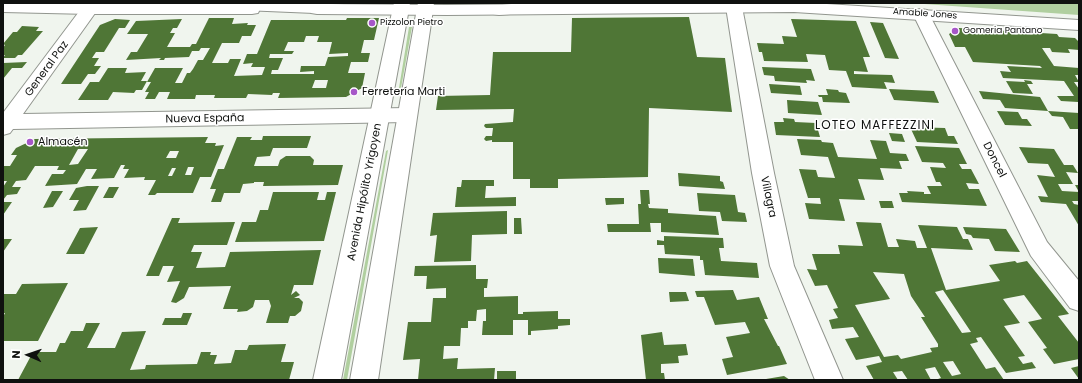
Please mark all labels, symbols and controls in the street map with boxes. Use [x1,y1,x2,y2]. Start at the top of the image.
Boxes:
street label: Amable Jones [893,6,957,22]
marker: Pizzolon Pietro [367,18,377,28]
place label: Pizzolon Pietro [380,18,443,28]
marker: Gomeria Pantano [950,26,960,36]
place label: Gomeria Pantano [963,26,1043,36]
street label: General Paz [22,39,72,99]
place label: Ferretería Marti [362,85,445,99]
marker: Ferretería Marti [349,87,359,97]
street label: Nueva España [165,112,245,126]
district label: LOTEO MAFFEZZINI [815,119,935,133]
street label: Avenida Hipólito Yrigoyen [345,122,385,262]
place label: Almacén [38,135,87,149]
marker: Almacén [25,137,35,147]
street label: Doncel [979,140,1009,180]
street label: Villagra [757,175,779,219]
north arrow [8,335,48,375]
text: N [8,350,24,359]

